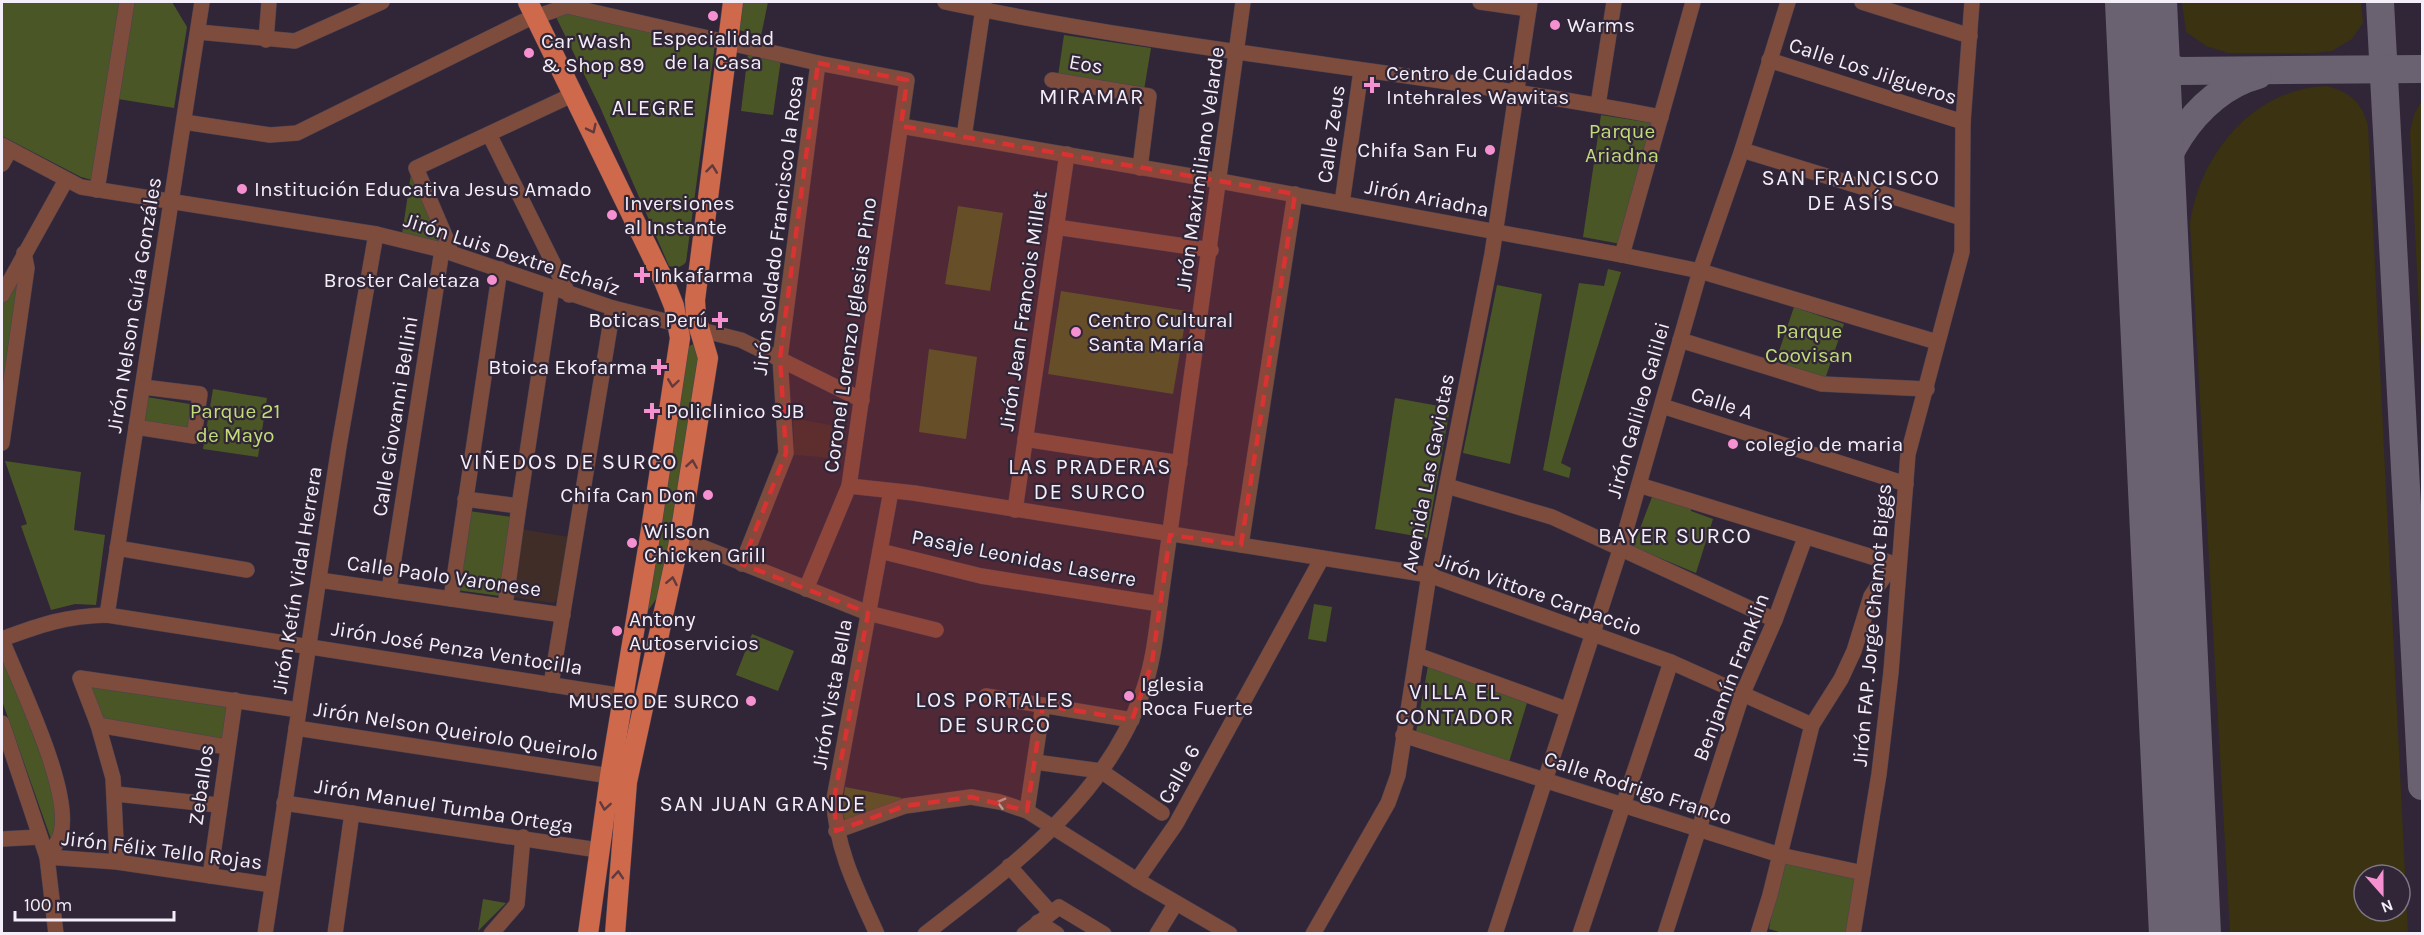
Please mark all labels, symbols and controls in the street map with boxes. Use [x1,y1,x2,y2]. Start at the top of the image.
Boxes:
marker: Especialidad de la Casa [706,9,720,23]
place label: Warms [1567,13,1635,37]
marker: Warms [1548,18,1562,32]
place label: Especialidad de la Casa [651,26,775,74]
place label: Car Wash & Shop 89 [541,29,644,77]
street label: Calle Los Jilgueros [1786,32,1960,110]
street label: Jirón Maximiliano Velarde [1171,45,1229,293]
marker: Car Wash & Shop 89 [522,46,536,60]
street label: Eos [1067,49,1105,79]
place label: Centro de Cuidados Intehrales Wawitas [1386,61,1573,109]
street label: Jirón Soldado Francisco la Rosa [748,74,808,376]
marker: Centro de Cuidados Intehrales Wawitas [1363,76,1381,94]
street label: Calle Zeus [1312,83,1350,185]
district label: MIRAMAR [1039,84,1145,110]
district label: ALEGRE [612,95,696,121]
park label: Parque Ariadna [1585,119,1659,167]
one-way arrow [584,123,596,134]
place label: Chifa San Fu [1357,138,1478,162]
marker: Chifa San Fu [1483,143,1497,157]
one-way arrow [705,164,718,173]
district label: SAN FRANCISCO DE ASÍS [1761,165,1941,216]
street label: Jirón Ariadna [1363,174,1491,222]
street label: Jirón Nelson Guía Gonzáles [102,175,166,435]
place label: Institución Educativa Jesus Amado [254,177,591,201]
marker: Institución Educativa Jesus Amado [235,182,249,196]
street label: Jirón Jean Francois Millet [994,189,1052,432]
place label: Inversiones al Instante [624,191,735,239]
street label: Coronel Lorenzo Iglesias Pino [819,196,881,474]
street label: Jirón Luis Dextre Echaíz [401,208,623,300]
marker: Inversiones al Instante [605,208,619,222]
place label: Inkafarma [654,263,754,287]
place label: Broster Caletaza [324,268,480,292]
marker: Inkafarma [635,268,649,282]
marker: Broster Caletaza [485,273,499,287]
place label: Boticas Perú [588,308,708,332]
place label: Centro Cultural Santa María [1088,308,1233,356]
marker: Boticas Perú [713,313,727,327]
street label: Calle Giovanni Bellini [367,314,423,518]
street label: Jirón Galileo Galilei [1601,319,1675,501]
park label: Parque Coovisan [1765,319,1853,367]
marker: Centro Cultural Santa María [1069,325,1083,339]
place label: Btoica Ekofarma [488,355,647,379]
marker: Btoica Ekofarma [652,360,666,374]
street label: Avenida Las Gaviotas [1397,372,1459,574]
one-way arrow [667,378,680,388]
street label: Calle A [1688,382,1756,424]
park label: Parque 21 de Mayo [190,399,280,447]
place label: Policlinico SJB [666,399,805,423]
marker: Policlinico SJB [643,402,661,420]
place label: colegio de maria [1745,432,1903,456]
marker: colegio de maria [1726,437,1740,451]
district label: VIÑEDOS DE SURCO [460,449,678,475]
district label: LAS PRADERAS DE SURCO [1008,454,1172,505]
one-way arrow [685,459,697,469]
street label: Jirón Ketín Vidal Herrera [267,465,327,695]
place label: Chifa Can Don [560,483,696,507]
street label: Jirón FAP. Jorge Chamot Biggs [1848,483,1896,767]
marker: Chifa Can Don [701,488,715,502]
place label: Wilson Chicken Grill [644,519,766,567]
district label: BAYER SURCO [1598,523,1752,549]
street label: Pasaje Leonidas Laserre [910,524,1138,592]
marker: Wilson Chicken Grill [625,536,639,550]
street label: Jirón Vittore Carpaccio [1433,548,1645,640]
street label: Calle Paolo Varonese [345,550,543,602]
one-way arrow [665,576,678,586]
street label: Benjamín Franklin [1688,590,1774,764]
place label: Antony Autoservicios [629,607,759,655]
street label: Jirón José Penza Ventocilla [330,616,584,680]
street label: Jirón Vista Bella [807,617,857,771]
marker: Antony Autoservicios [610,624,624,638]
place label: Iglesia Roca Fuerte [1141,672,1253,720]
district label: VILLA EL CONTADOR [1395,679,1515,730]
district label: LOS PORTALES DE SURCO [915,687,1075,738]
place label: MUSEO DE SURCO [568,689,739,713]
marker: Iglesia Roca Fuerte [1122,689,1136,703]
marker: MUSEO DE SURCO [744,694,758,708]
street label: Jirón Nelson Queirolo Queirolo [312,697,600,765]
street label: Calle 6 [1153,740,1205,808]
street label: Zeballos [183,743,219,827]
street label: Calle Rodrigo Franco [1541,746,1735,830]
street label: Jirón Manuel Tumba Ortega [313,774,575,838]
district label: SAN JUAN GRANDE [659,791,867,817]
one-way arrow [996,798,1007,810]
one-way arrow [599,801,612,811]
street label: Jirón Félix Tello Rojas [60,826,264,874]
north arrow [2352,863,2412,923]
one-way arrow [611,871,624,880]
scale bar [15,884,174,922]
text: 100 m [24,894,72,916]
text: N [2378,896,2396,917]

